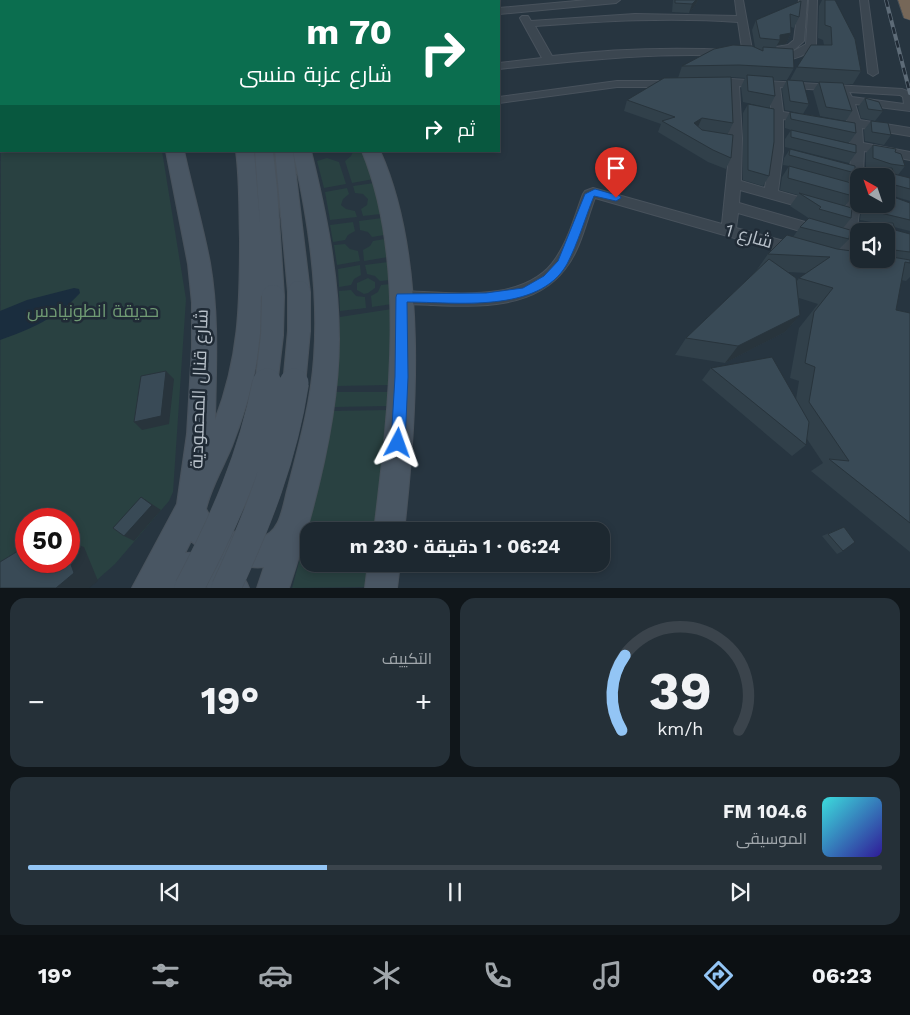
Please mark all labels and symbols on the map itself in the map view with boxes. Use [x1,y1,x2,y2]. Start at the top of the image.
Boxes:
pin [595,147,637,198]
north arrow [850,168,895,212]
street label: شارع 1 [723,219,775,254]
park label: حديقة انطونيادس [27,300,159,322]
street label: شارع قنال المحمودية [185,309,214,469]
position arrow [371,416,423,468]
speed limit sign: 50 [15,508,80,573]

